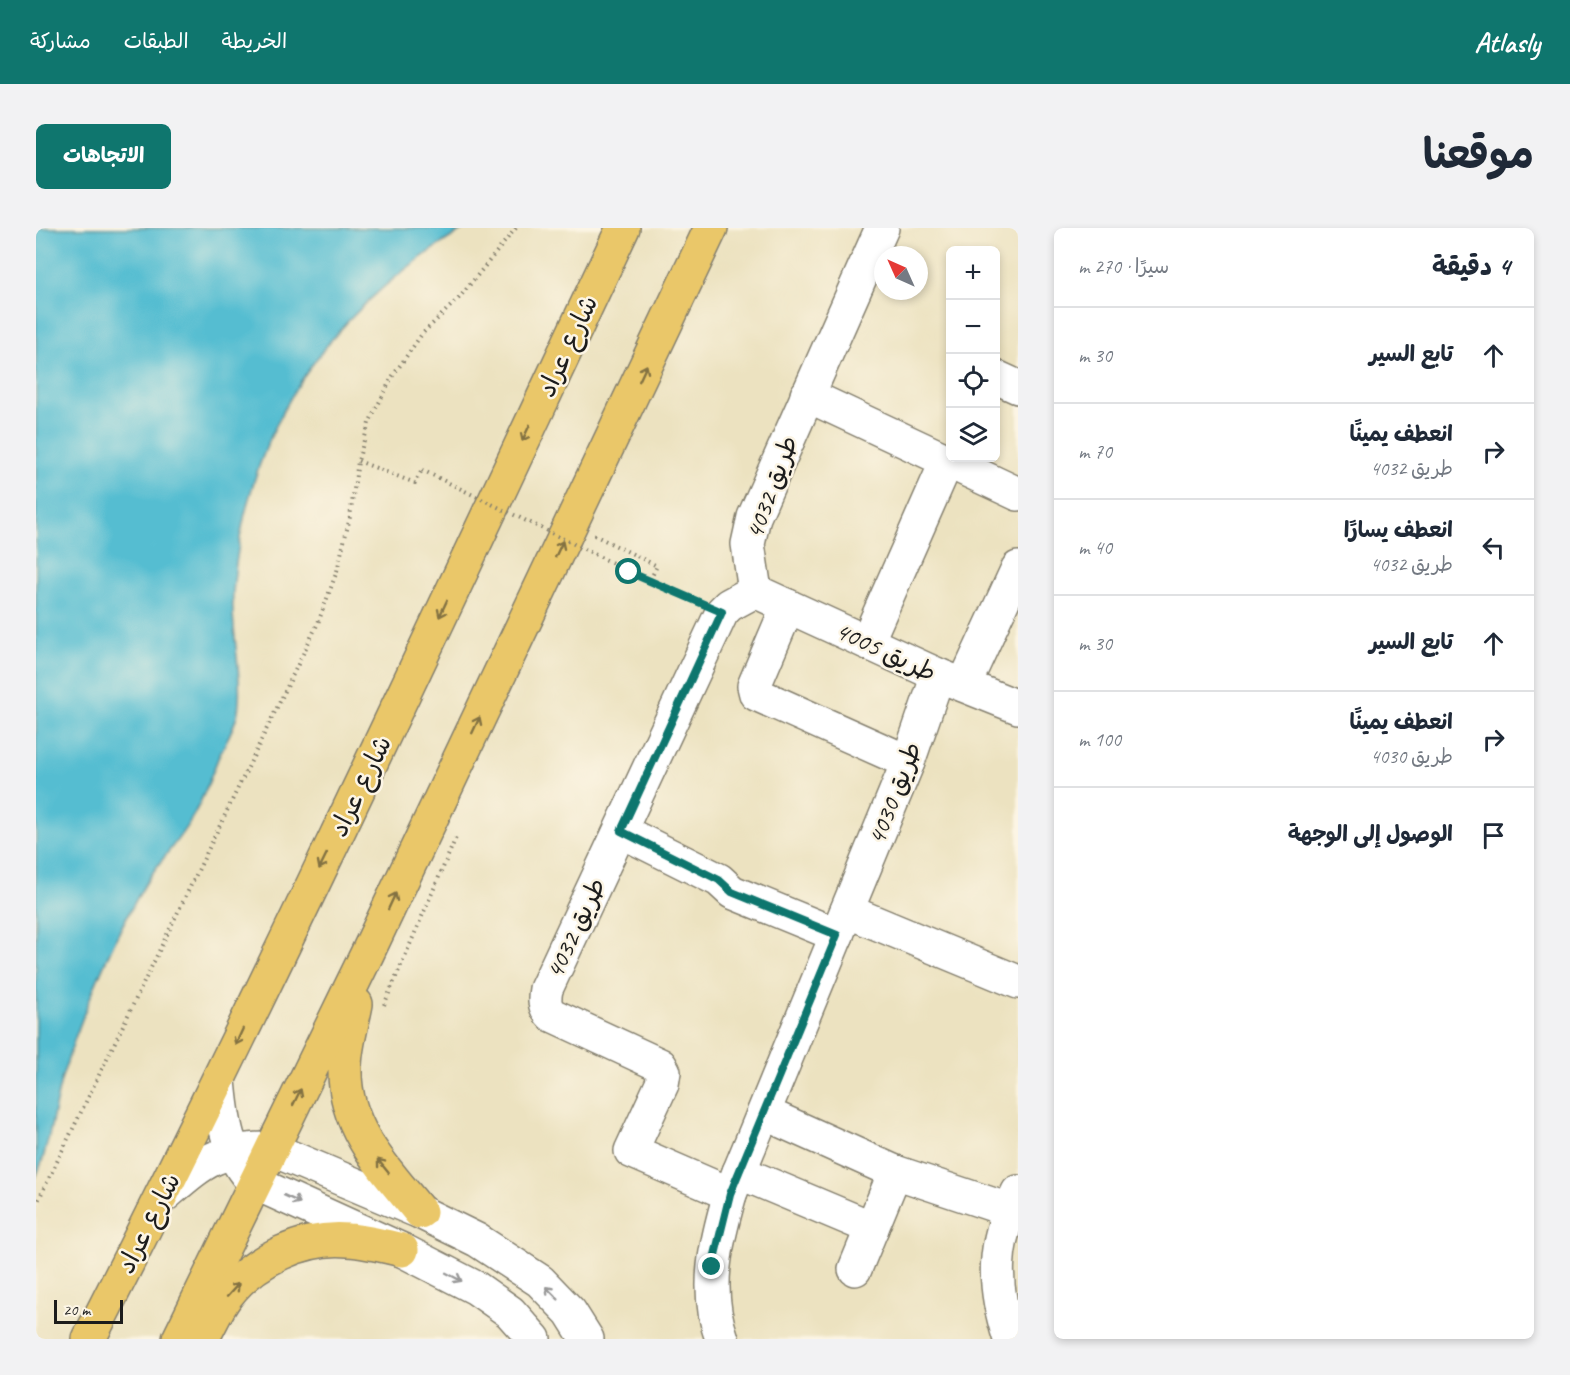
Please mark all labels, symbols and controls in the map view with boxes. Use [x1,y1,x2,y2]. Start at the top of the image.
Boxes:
text: Atlasly [1475,25,1540,60]
text: مشاركة [30,28,91,54]
text: الطبقات [124,28,189,54]
text: الخريطة [222,28,287,54]
button: الاتجاهات [36,124,171,189]
text: موقعنا [1423,128,1534,181]
north arrow [874,246,928,300]
map controls [946,246,1000,462]
button: + [946,246,1000,300]
text: 4 دقيقة [1432,250,1510,283]
text: سيرًا · 270 m [1078,254,1169,279]
street label: شارع عراد [530,290,606,403]
button: − [946,300,1000,354]
icon: ahead [1477,339,1510,372]
text: تابع السير [1369,340,1453,368]
text: 30 m [1078,343,1112,368]
button: locate [946,354,1000,408]
one-way arrow [637,364,649,382]
button: layers [946,408,1000,462]
text: انعطف يمينًا [1349,420,1453,448]
one-way arrow [520,423,532,441]
street label: طريق 4032 [738,431,805,543]
icon: right [1477,435,1510,468]
text: 70 m [1078,439,1112,464]
text: طريق 4032 [1370,456,1453,481]
text: انعطف يسارًا [1344,516,1453,544]
icon: left [1477,531,1510,564]
text: 40 m [1078,535,1112,560]
one-way arrow [554,541,566,559]
text: طريق 4032 [1370,552,1453,577]
route start [615,558,641,584]
one-way arrow [437,600,449,618]
street label: طريق 4005 [830,614,942,689]
icon: ahead [1477,627,1510,660]
text: تابع السير [1369,628,1453,656]
text: 30 m [1078,631,1112,656]
text: انعطف يمينًا [1349,708,1453,736]
one-way arrow [470,717,482,735]
icon: right [1477,723,1510,756]
text: 100 m [1078,727,1121,752]
street label: شارع عراد [322,730,400,843]
street label: طريق 4030 [860,737,929,849]
text: طريق 4030 [1370,744,1453,769]
icon: arrive [1477,819,1510,852]
text: الوصول إلى الوجهة [1288,820,1453,848]
one-way arrow [317,852,329,870]
street label: طريق 4032 [538,872,613,984]
one-way arrow [387,893,399,911]
one-way arrow [232,1027,244,1045]
one-way arrow [292,1088,303,1106]
one-way arrow [377,1159,390,1175]
street label: شارع عراد [109,1167,189,1280]
one-way arrow [282,1194,300,1206]
route end [698,1253,724,1279]
one-way arrow [445,1272,463,1283]
one-way arrow [226,1282,240,1297]
one-way arrow [544,1285,559,1300]
scale bar [54,1297,123,1324]
text: 20 m [63,1300,90,1320]

